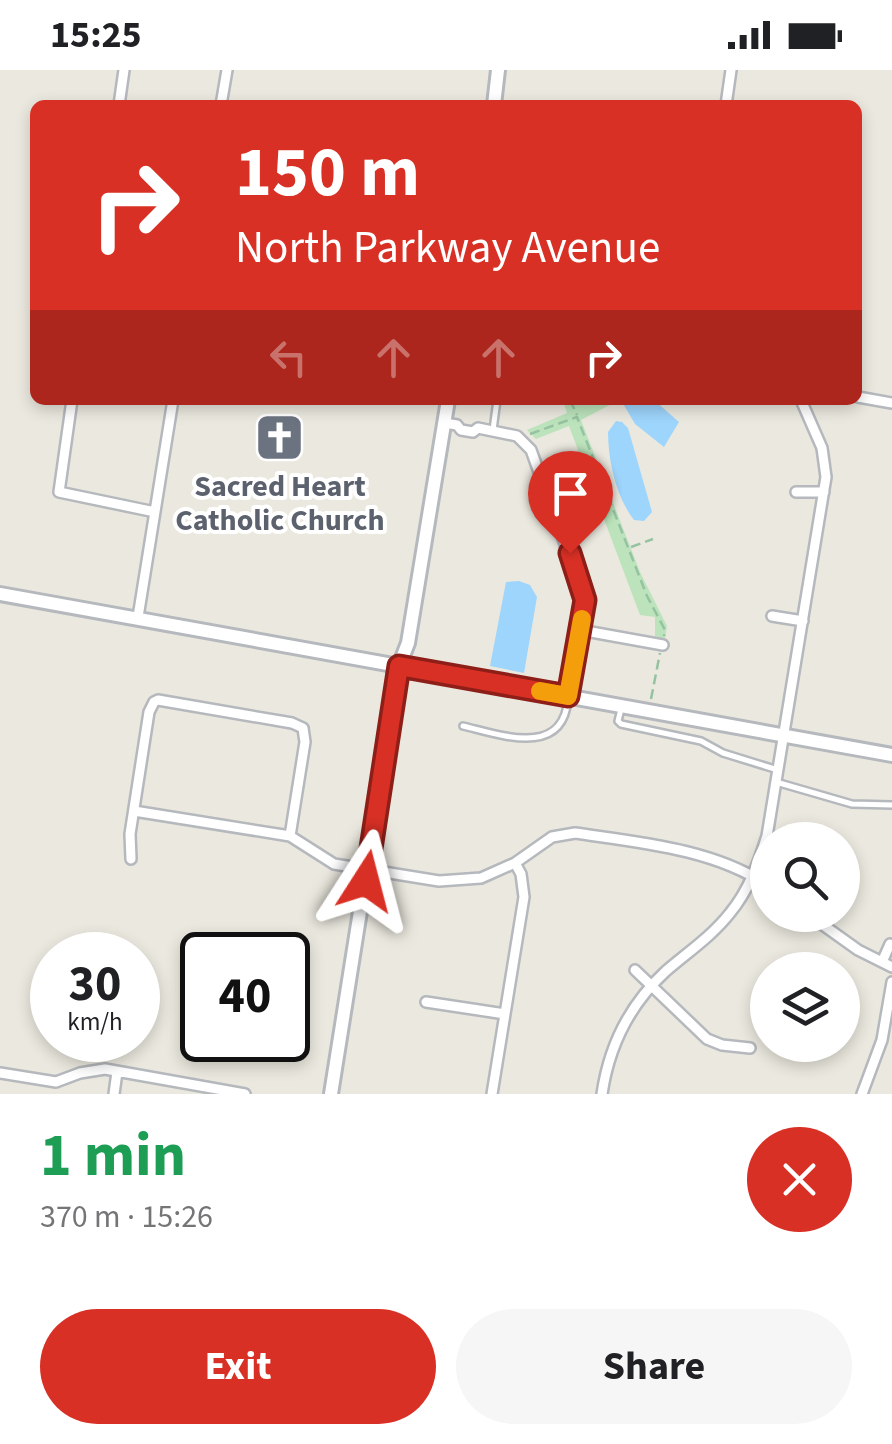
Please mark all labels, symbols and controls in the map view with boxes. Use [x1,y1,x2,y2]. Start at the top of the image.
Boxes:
text: 15:25 [50,8,142,62]
text: 150 m [235,123,420,223]
icon: right [70,140,200,270]
text: North Parkway Avenue [235,216,660,280]
icon: left [261,330,316,385]
icon: ahead [366,330,421,385]
icon: ahead [471,330,526,385]
icon: right [576,330,631,385]
church icon: Sacred Heart Catholic Church [254,411,306,463]
pin [528,451,613,554]
place label: Sacred Heart Catholic Church [175,465,385,542]
icon: arrive [543,466,598,521]
map controls [750,822,860,1062]
button: search [750,822,860,932]
position arrow [314,829,418,933]
speed limit sign: 40 [180,932,310,1062]
text: 30 [69,949,121,1020]
button: layers [750,952,860,1062]
text: km/h [67,1004,123,1040]
text: 1 min [40,1114,186,1199]
button: close [747,1127,852,1232]
text: 370 m · 15:26 [40,1194,213,1240]
button: Exit [40,1309,436,1424]
button: Share [456,1309,852,1424]

